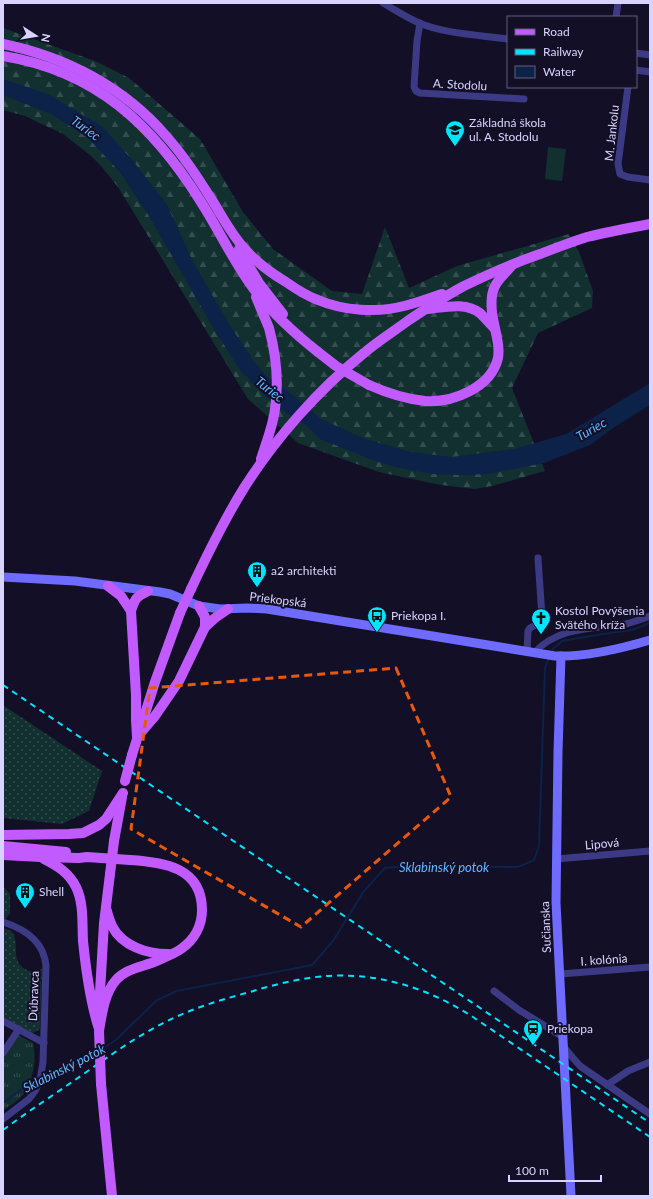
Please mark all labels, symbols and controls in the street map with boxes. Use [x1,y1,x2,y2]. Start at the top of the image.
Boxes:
north arrow [16,16,56,56]
legend [507,16,637,88]
text: Road [543,24,570,39]
text: N [39,33,54,44]
text: Railway [543,44,584,59]
text: Water [543,64,576,79]
street label: A. Stodolu [432,76,488,93]
street label: M. Jankolu [601,104,622,162]
water label: Turiec [68,112,104,144]
place label: Základná škola ul. A. Stodolu [469,115,546,144]
school or university icon: Základná škola ul. A. Stodolu [444,119,466,147]
water label: Turiec [252,373,288,405]
water label: Turiec [573,414,609,444]
building icon: a2 architekti [246,560,268,588]
place label: a2 architekti [271,563,337,578]
street label: Priekopská [249,589,307,610]
place label: Kostol Povýšenia Svätého kríža [555,603,644,632]
bus stop icon: Priekopa I. [366,605,388,633]
church icon: Kostol Povýšenia Svätého kríža [530,607,552,635]
place label: Priekopa I. [391,608,446,623]
street label: Lipová [584,835,620,852]
water label: Sklabinský potok [399,859,490,875]
building icon: Shell [14,881,36,909]
place label: Shell [39,884,64,899]
street label: Sučianska [537,901,554,953]
street label: I. kolónia [580,950,628,969]
street label: Dúbravca [25,971,42,1021]
station icon: Priekopa [522,1018,544,1046]
place label: Priekopa [547,1021,593,1036]
water label: Sklabinský potok [20,1040,109,1096]
scale bar [509,1157,601,1183]
text: 100 m [515,1163,549,1178]

